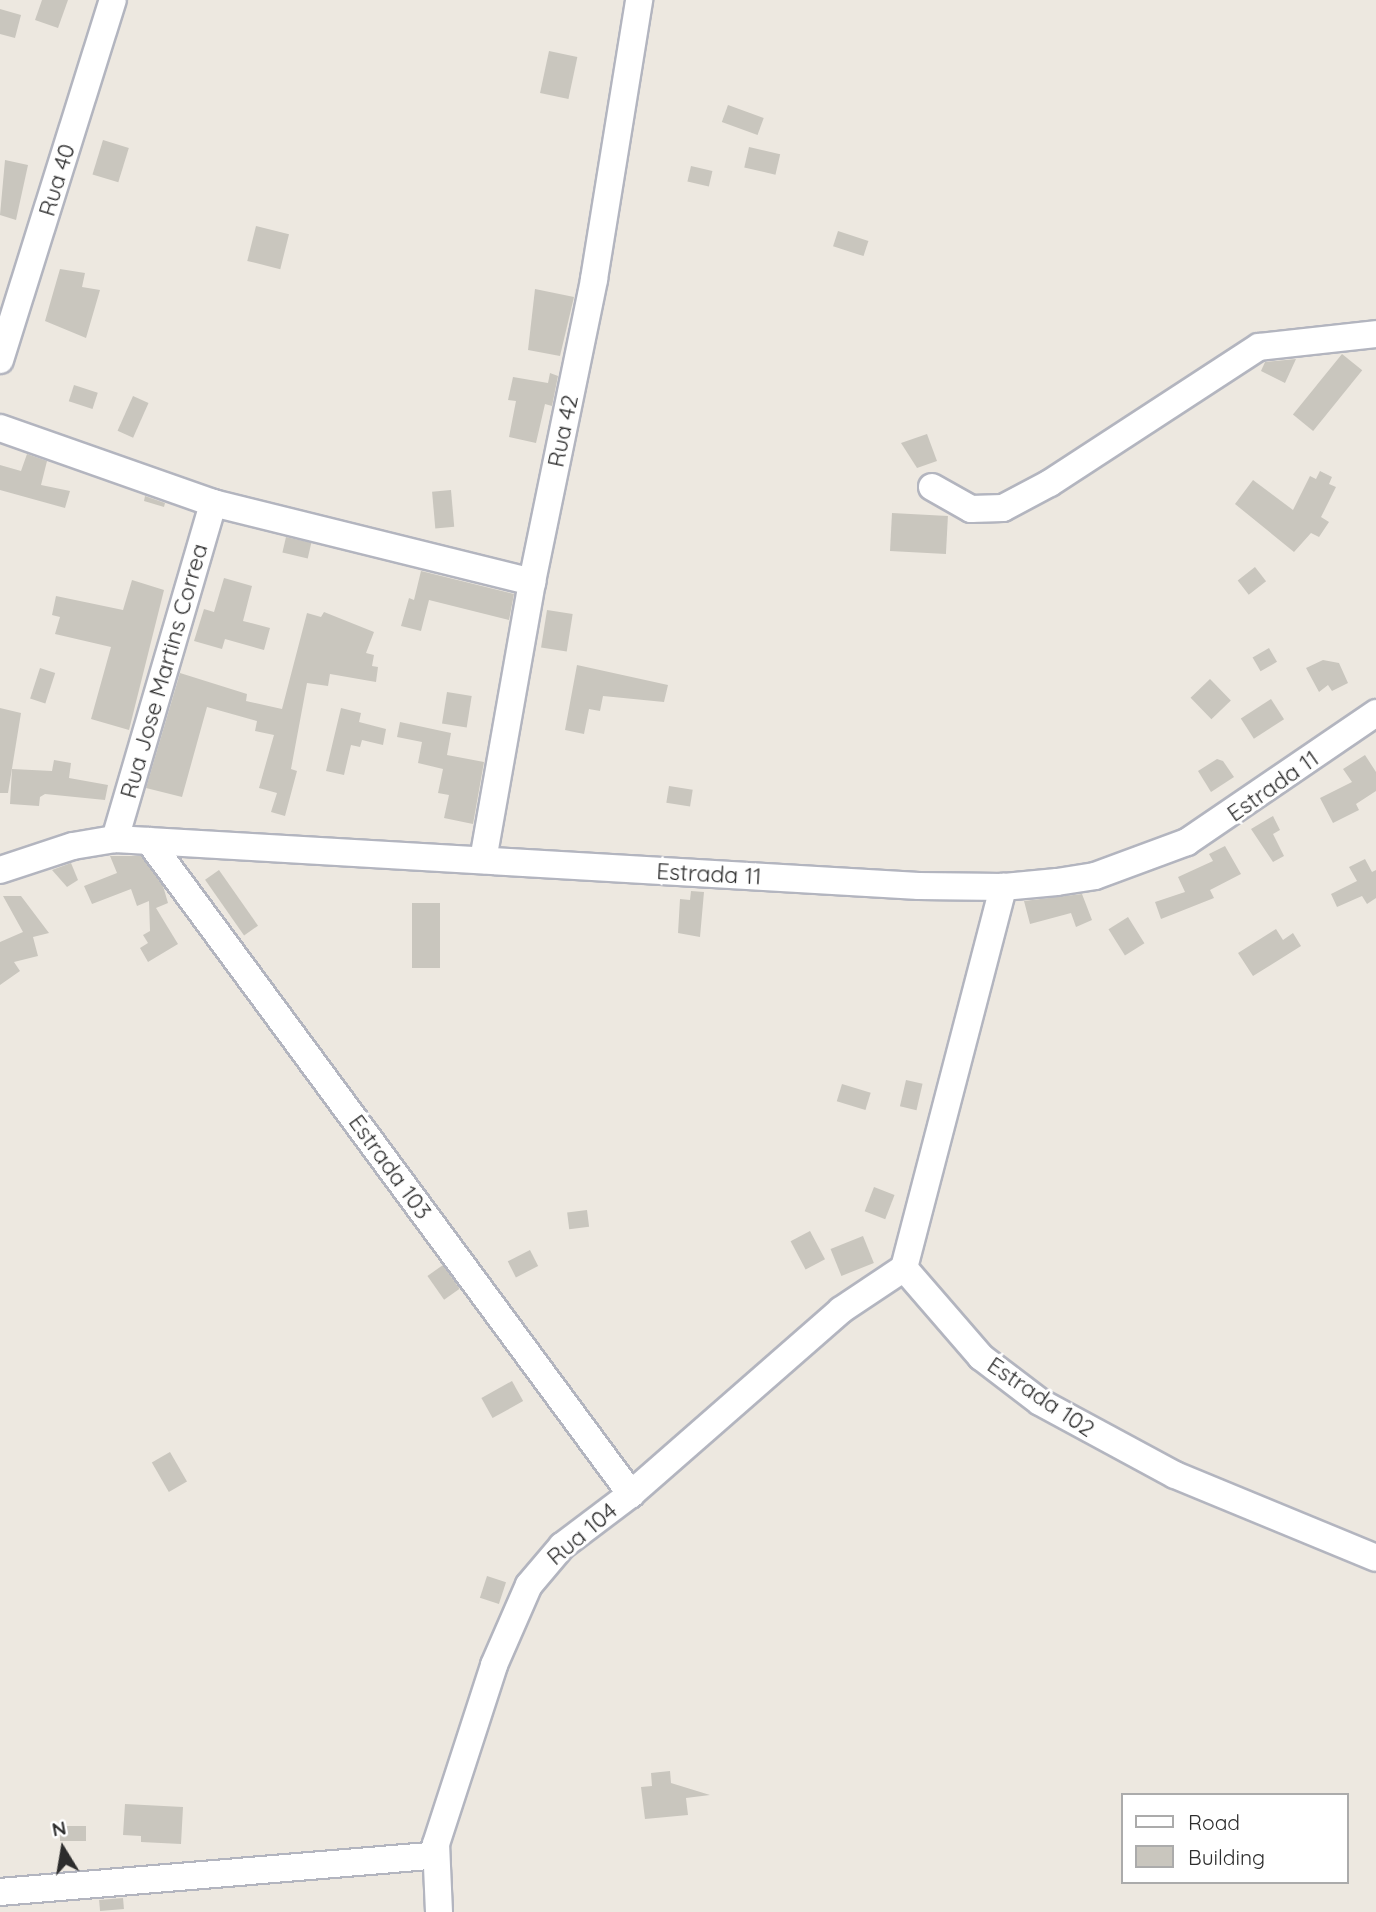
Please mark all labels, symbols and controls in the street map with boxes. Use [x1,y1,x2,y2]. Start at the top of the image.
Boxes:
street label: Rua 40 [33,140,81,220]
street label: Rua 42 [542,392,584,470]
street label: Rua Jose Martins Correa [114,540,214,802]
street label: Estrada 11 [1222,744,1324,828]
street label: Estrada 11 [656,857,762,891]
street label: Estrada 103 [343,1109,437,1225]
street label: Estrada 102 [982,1351,1100,1443]
street label: Rua 104 [541,1497,623,1571]
legend [1120,1793,1348,1884]
text: Road [1188,1809,1240,1835]
north arrow [28,1814,98,1884]
text: N [50,1815,68,1841]
text: Building [1188,1844,1265,1870]

